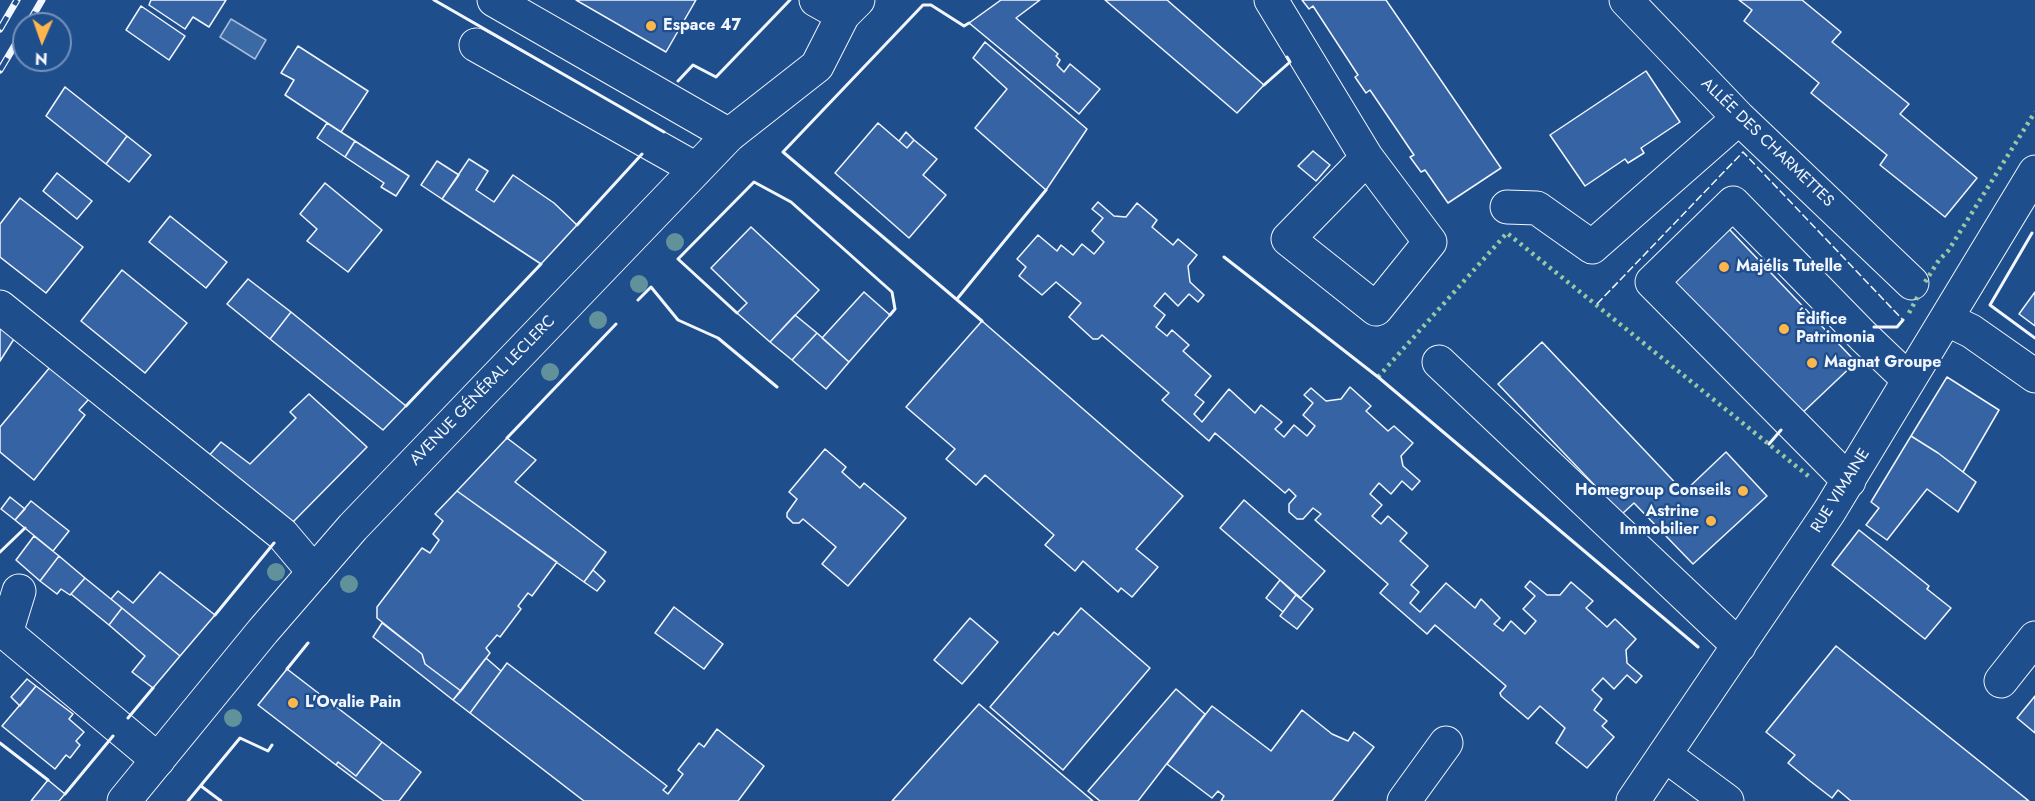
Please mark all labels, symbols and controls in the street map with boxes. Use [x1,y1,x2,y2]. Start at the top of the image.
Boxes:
north arrow [12,12,72,72]
place label: Espace 47 [663,16,741,36]
marker: Espace 47 [644,19,658,33]
text: N [35,47,48,70]
street label: ALLÉE DES CHARMETTES [1697,75,1837,211]
place label: Majélis Tutelle [1736,257,1842,277]
marker: Majélis Tutelle [1717,260,1731,274]
place label: Édifice Patrimonia [1796,310,1875,348]
street label: AVENUE GÉNÉRAL LECLERC [406,312,560,470]
marker: Édifice Patrimonia [1777,322,1791,336]
place label: Magnat Groupe [1824,353,1941,373]
marker: Magnat Groupe [1805,356,1819,370]
street label: RUE VIMAINE [1808,445,1874,537]
place label: Homegroup Conseils [1575,481,1731,501]
marker: Homegroup Conseils [1736,484,1750,498]
place label: Astrine Immobilier [1619,502,1699,540]
marker: Astrine Immobilier [1704,514,1718,528]
place label: L'Ovalie Pain [305,693,401,713]
marker: L'Ovalie Pain [286,696,300,710]

